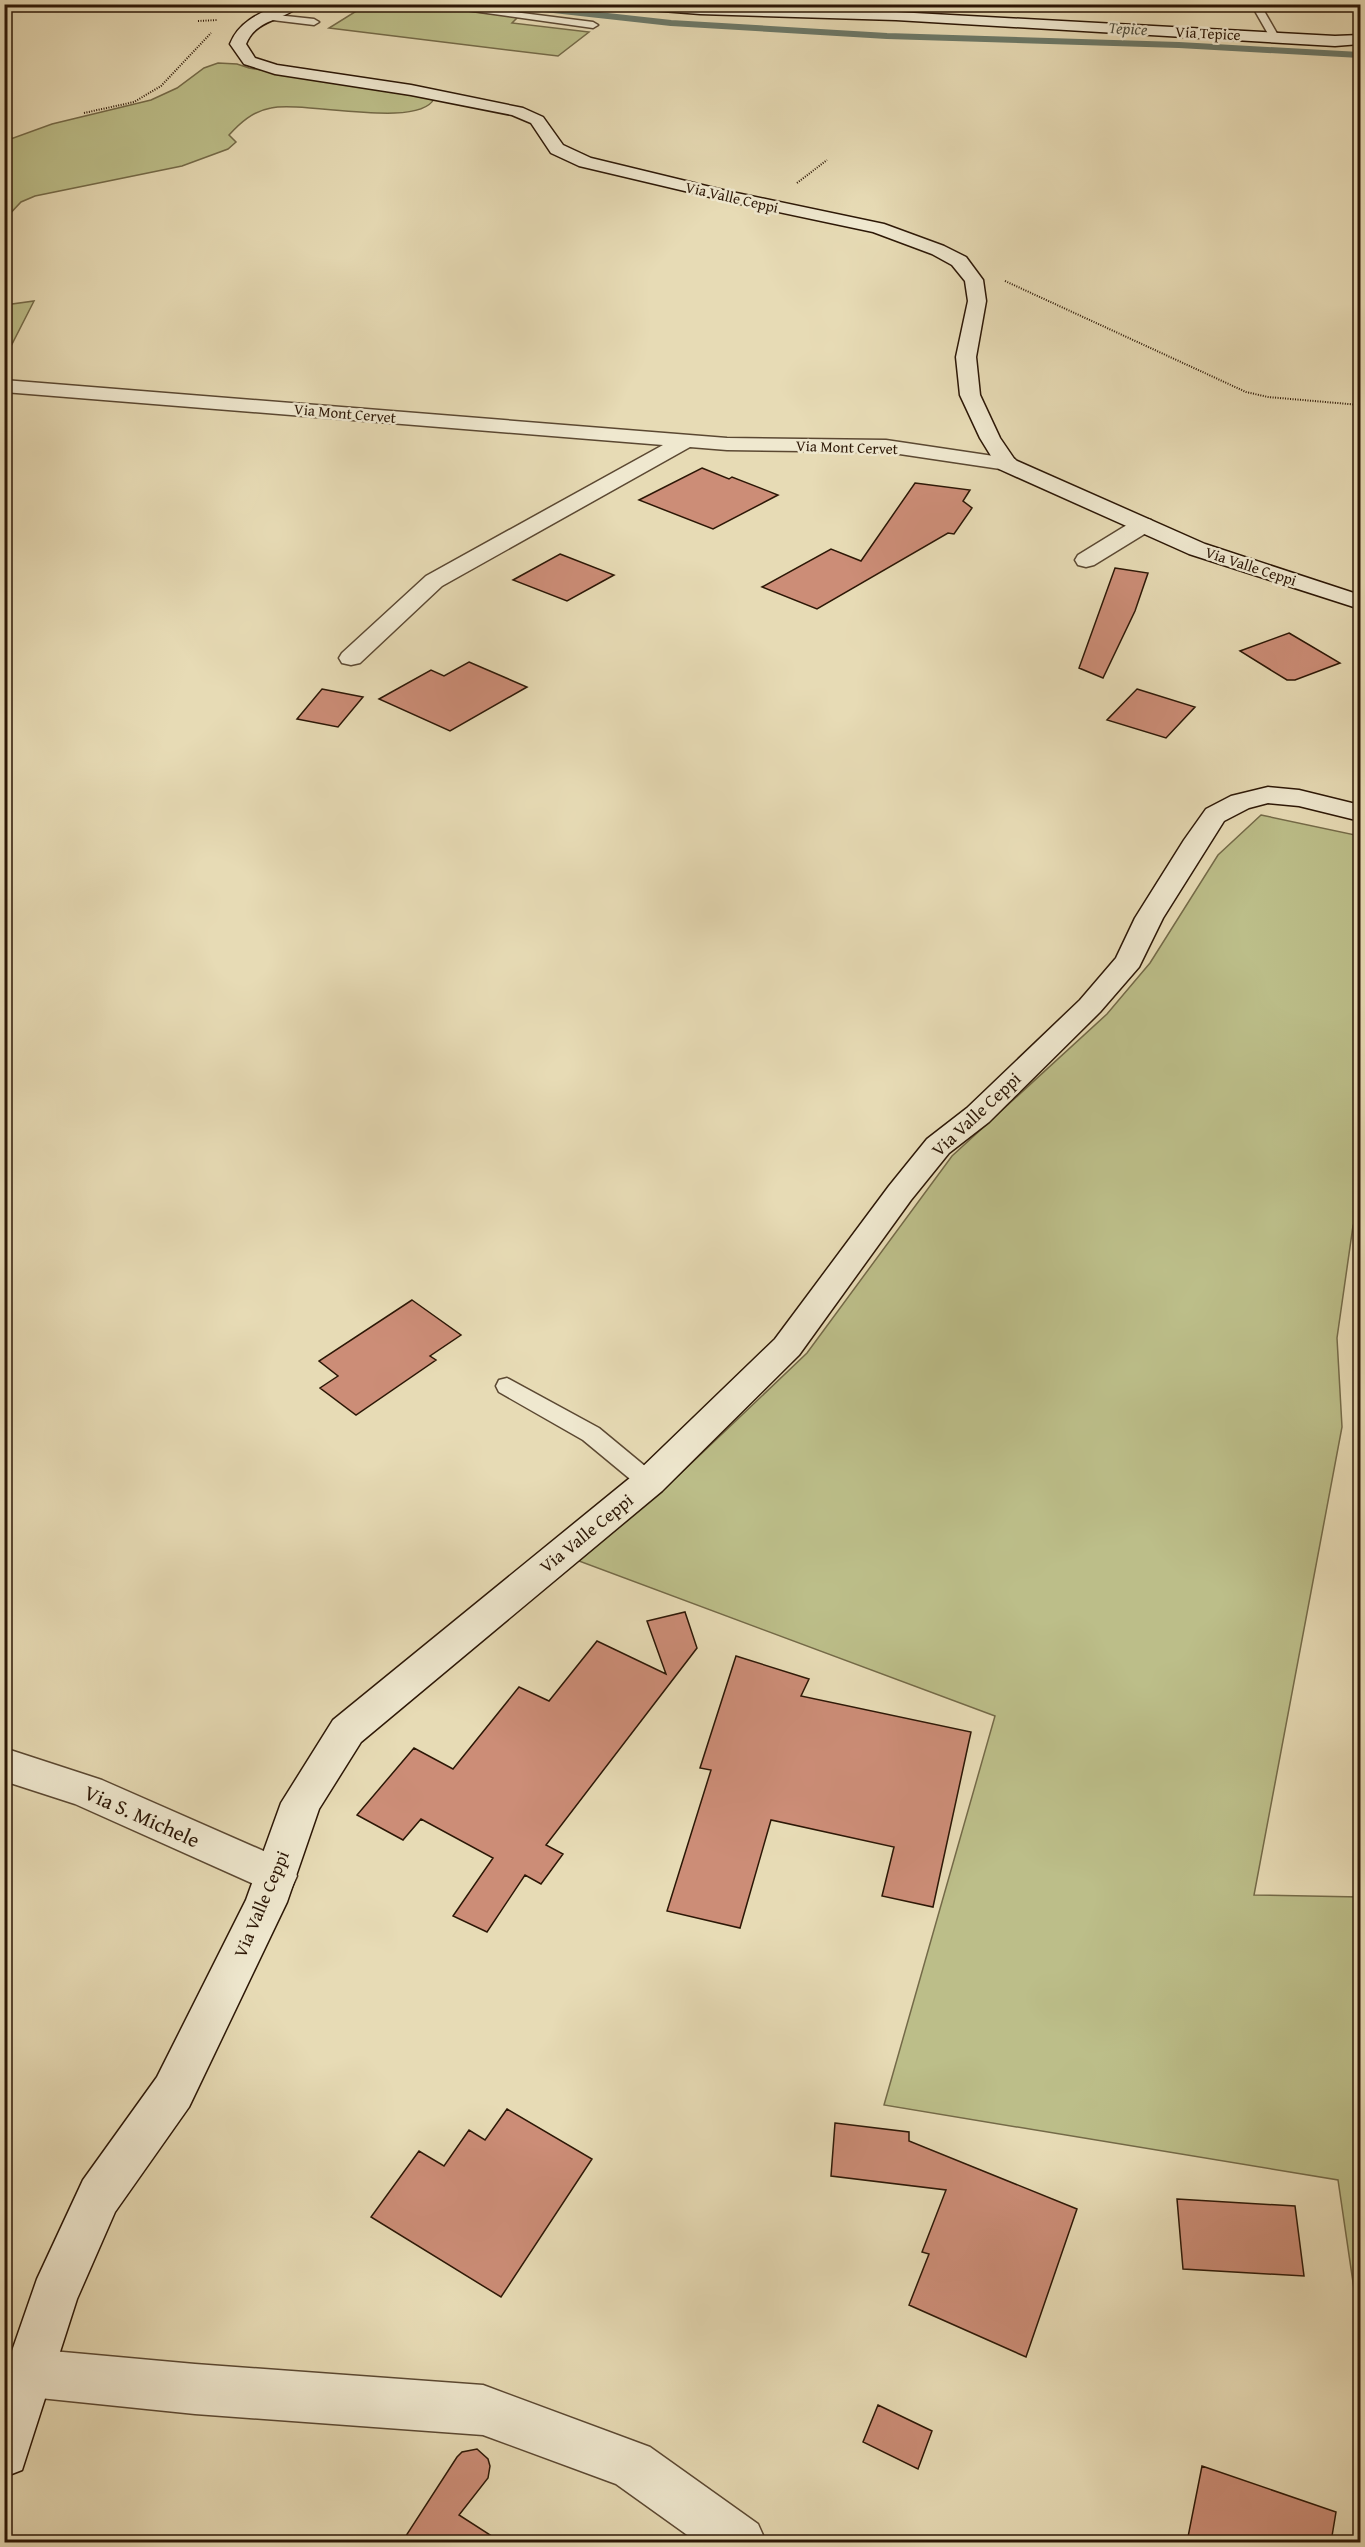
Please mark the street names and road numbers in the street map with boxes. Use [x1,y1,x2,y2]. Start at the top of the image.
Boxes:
street label: Via Tepice [1175,21,1241,45]
street label: Via Valle Ceppi [683,176,781,218]
street label: Via Mont Cervet [293,398,398,428]
street label: Via Mont Cervet [796,435,899,459]
street label: Via Valle Ceppi [1203,541,1299,591]
street label: Via Valle Ceppi [925,1065,1027,1163]
street label: Via Valle Ceppi [533,1487,639,1579]
street label: Via S. Michele [79,1777,205,1855]
street label: Via Valle Ceppi [226,1846,296,1962]

